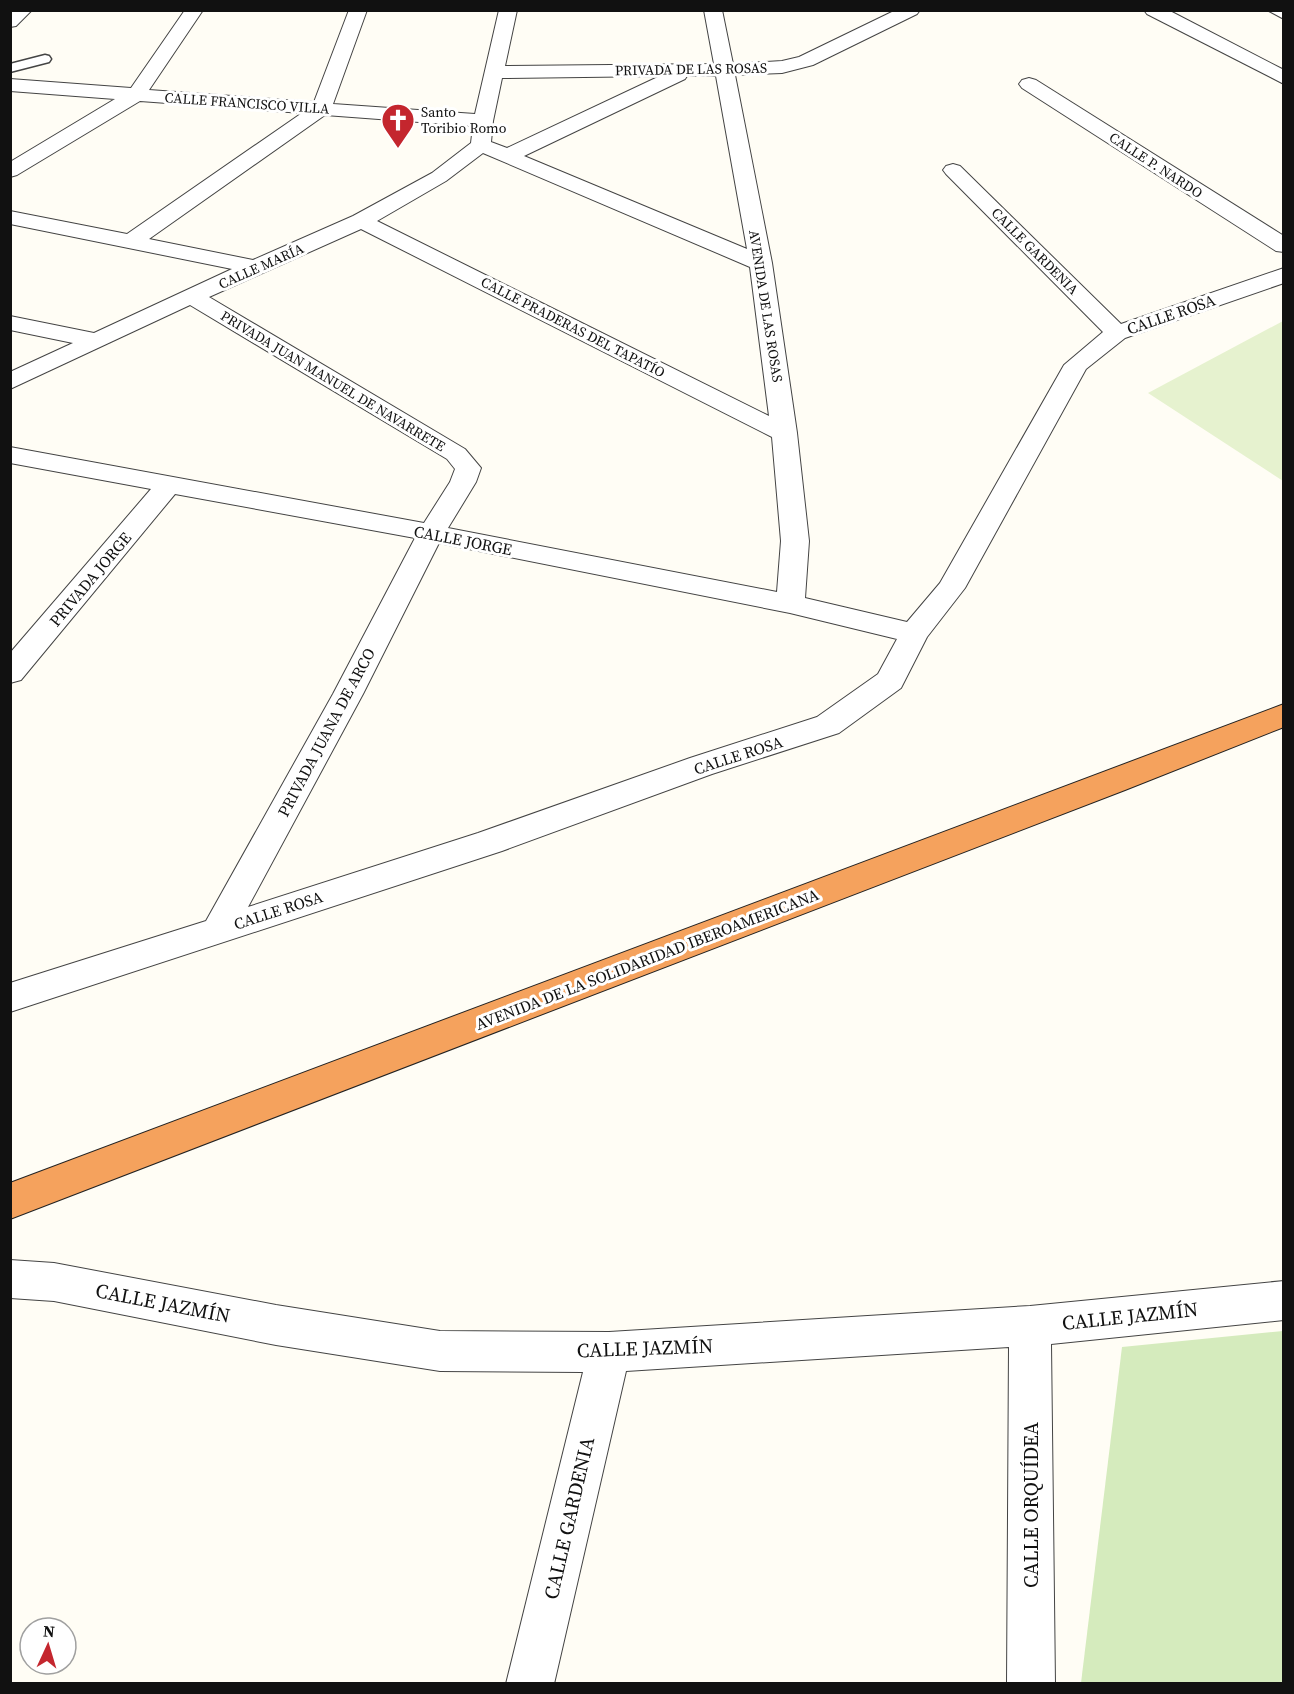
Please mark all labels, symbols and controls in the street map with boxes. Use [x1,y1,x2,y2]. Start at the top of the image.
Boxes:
street label: PRIVADA DE LAS ROSAS [615,58,767,80]
street label: CALLE FRANCISCO VILLA [164,87,331,119]
church icon: Santo Toribio Romo [380,102,416,149]
place label: Santo Toribio Romo [421,102,507,138]
street label: CALLE P. NARDO [1105,127,1207,203]
street label: CALLE GARDENIA [987,203,1084,300]
street label: AVENIDA DE LAS ROSAS [744,228,788,384]
street label: CALLE MARÍA [215,238,307,294]
street label: CALLE PRADERAS DEL TAPATÍO [477,272,669,382]
street label: CALLE ROSA [1124,288,1219,339]
street label: PRIVADA JUAN MANUEL DE NAVARRETE [217,306,449,456]
street label: CALLE JORGE [412,520,514,560]
street label: PRIVADA JORGE [44,527,136,631]
street label: PRIVADA JUANA DE ARCO [272,644,380,820]
street label: CALLE ROSA [691,730,786,780]
street label: AVENIDA DE LA SOLIDARIDAD IBEROAMERICANA [472,883,822,1035]
street label: CALLE ROSA [231,885,326,935]
street label: CALLE JAZMÍN [93,1276,233,1330]
street label: CALLE JAZMÍN [1061,1295,1199,1337]
street label: CALLE JAZMÍN [576,1332,714,1364]
street label: CALLE ORQUÍDEA [1017,1421,1045,1588]
street label: CALLE GARDENIA [537,1433,601,1602]
north arrow [18,1616,78,1676]
text: N [42,1620,56,1642]

